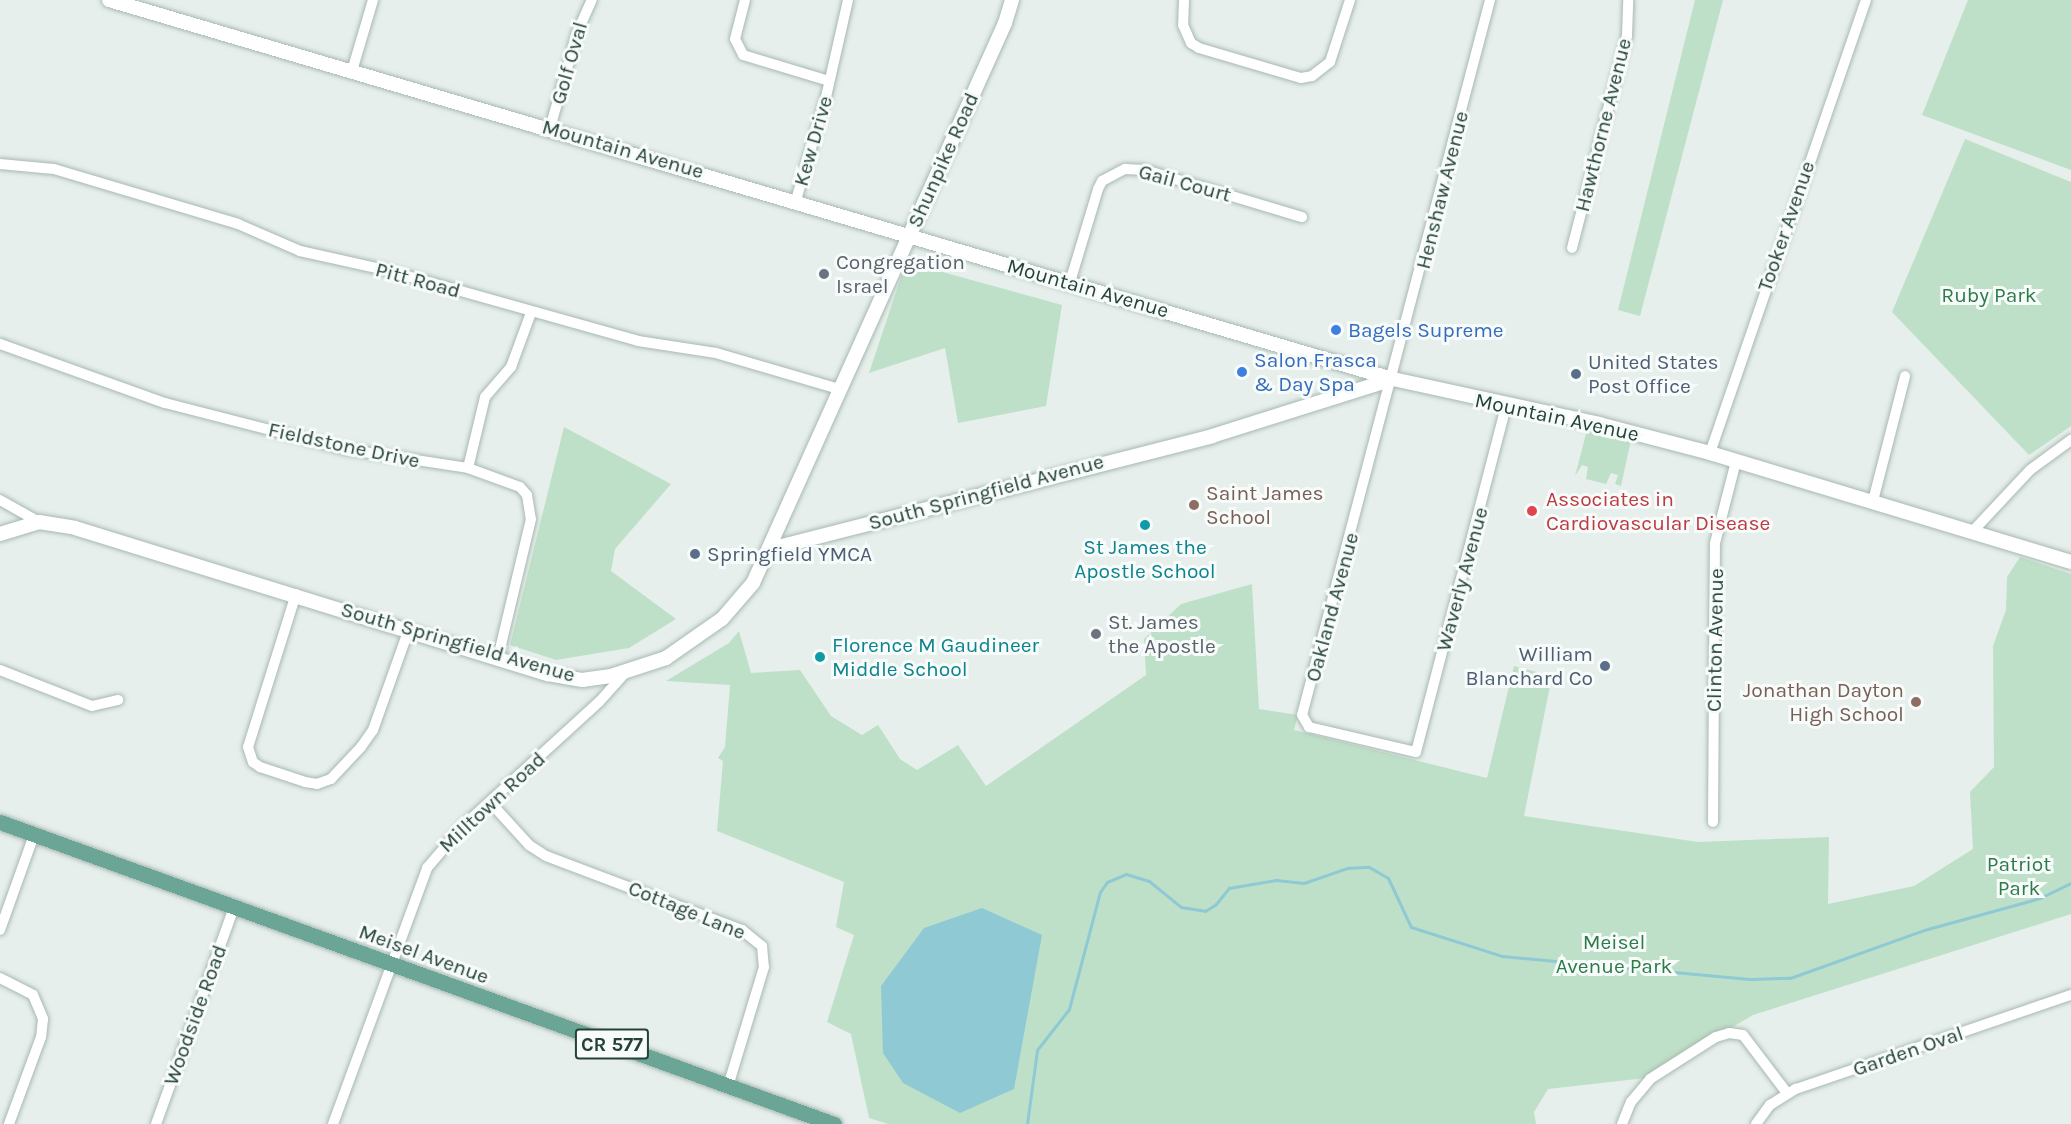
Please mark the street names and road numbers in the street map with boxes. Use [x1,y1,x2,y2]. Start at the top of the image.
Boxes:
street label: Golf Oval [545,19,593,107]
street label: Hawthorne Avenue [1569,36,1637,214]
street label: Shunpike Road [902,89,984,231]
street label: Kew Drive [788,93,838,189]
street label: Henshaw Avenue [1410,108,1474,272]
street label: Mountain Avenue [539,114,707,184]
street label: Tooker Avenue [1752,158,1820,294]
street label: Gail Court [1136,159,1234,207]
street label: Mountain Avenue [1004,253,1172,323]
street label: Pitt Road [373,257,463,303]
street label: Mountain Avenue [1473,387,1641,447]
street label: Fieldstone Drive [266,417,422,473]
street label: South Springfield Avenue [866,448,1106,536]
street label: Waverly Avenue [1431,504,1493,654]
street label: Oakland Avenue [1300,530,1364,684]
street label: Clinton Avenue [1701,568,1729,712]
street label: South Springfield Avenue [338,596,578,688]
street label: Milltown Road [434,746,550,858]
street label: Cottage Lane [625,875,749,945]
street label: Meisel Avenue [355,919,493,989]
street label: Woodside Road [158,941,232,1089]
street label: Garden Oval [1849,1020,1967,1082]
road number: CR 577 [574,1027,650,1061]

